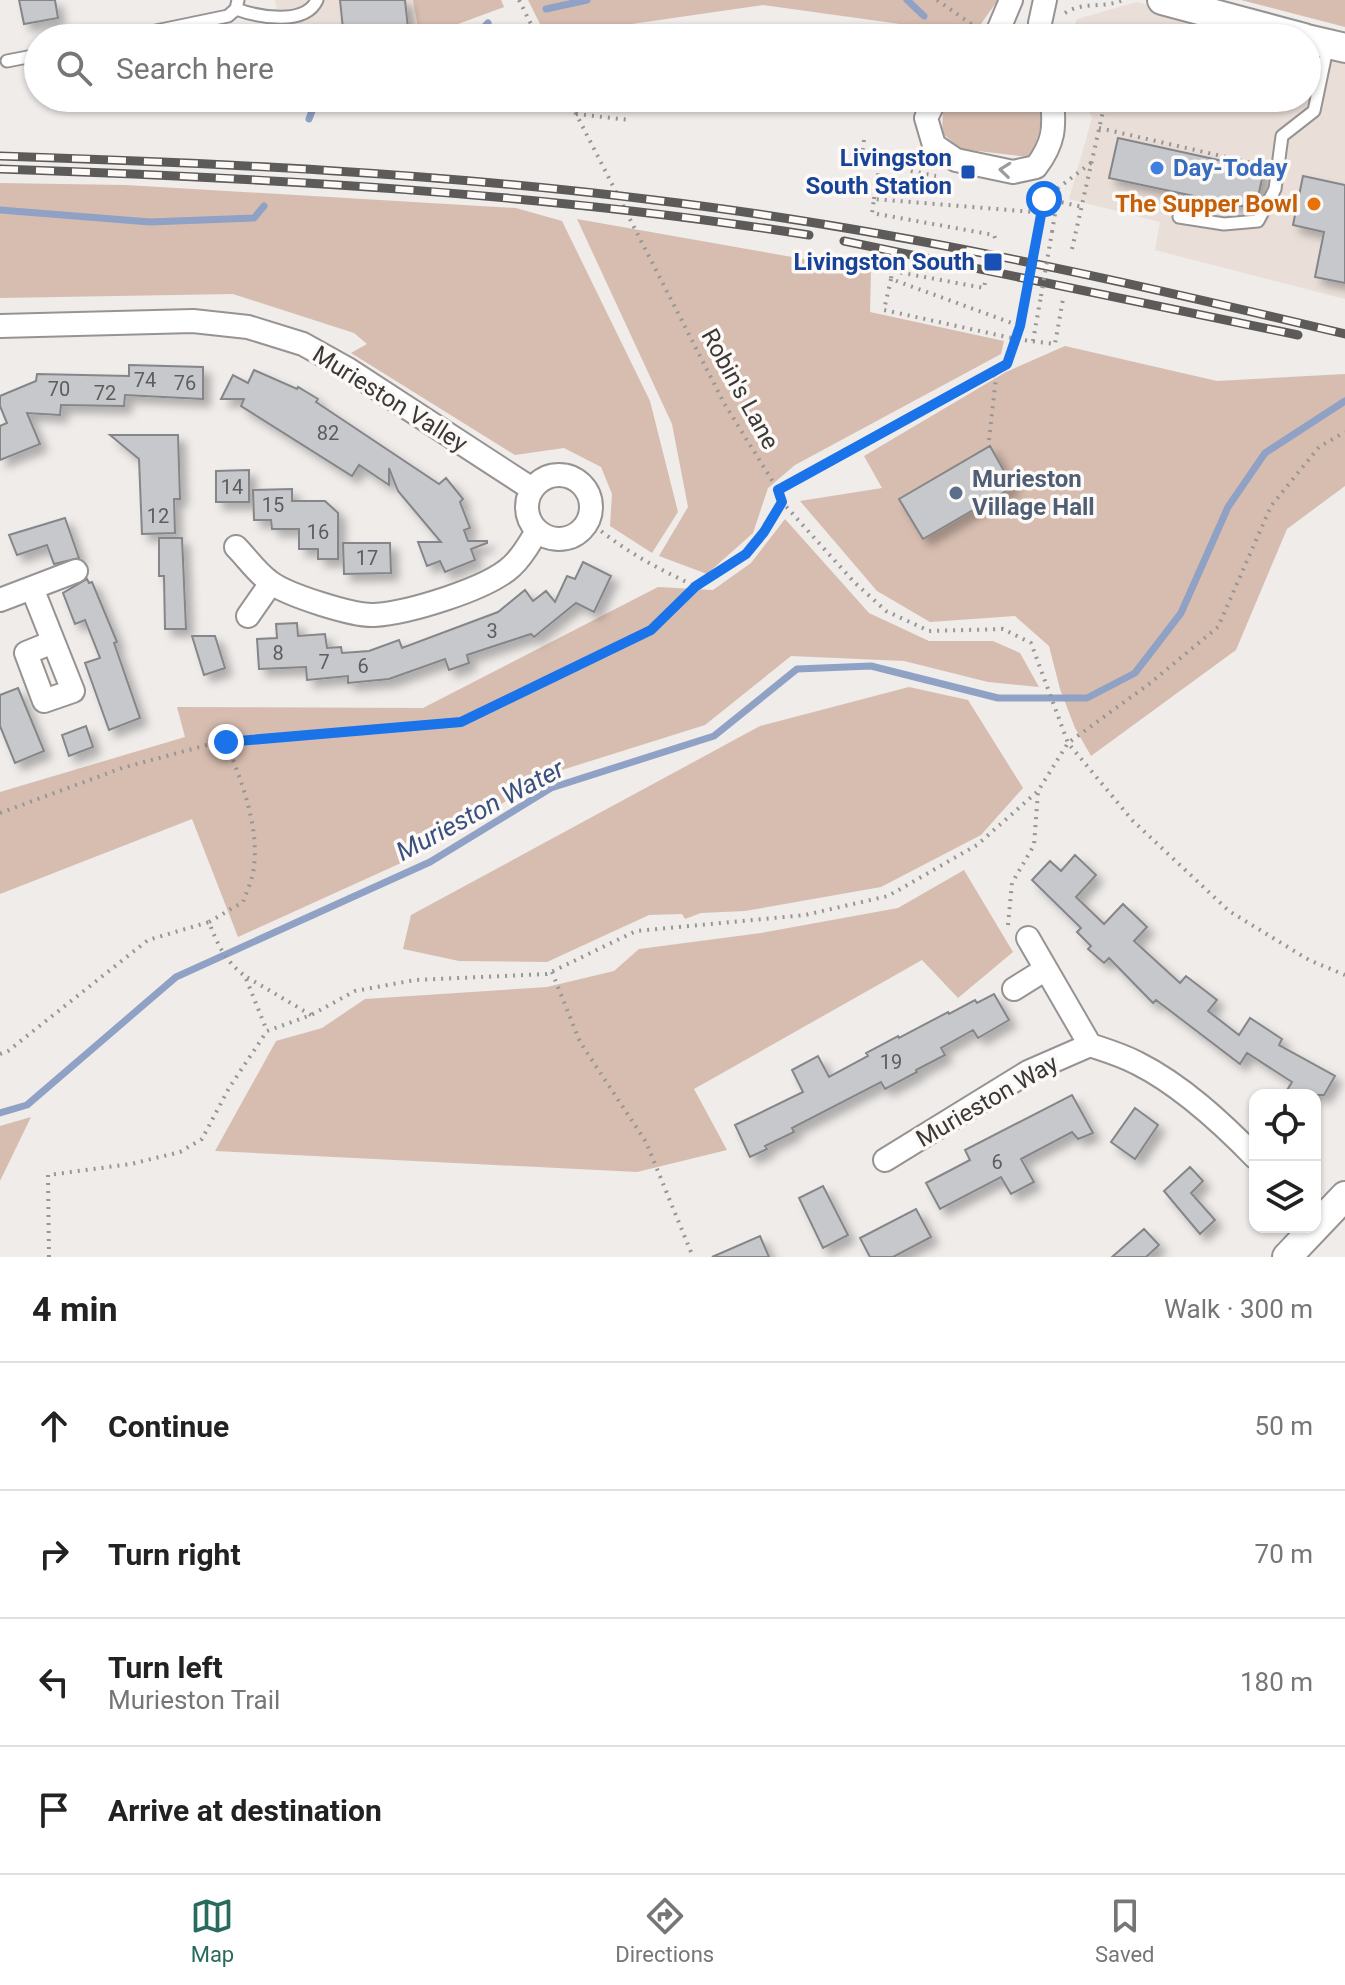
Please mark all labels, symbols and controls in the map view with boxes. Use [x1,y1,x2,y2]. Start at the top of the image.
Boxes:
search box [24,24,1321,112]
icon: search [52,46,96,90]
text: Search here [116,51,274,86]
place label: Livingston South Station [805,144,952,200]
place label: Day-Today [1173,154,1288,182]
marker: Day-Today [1148,159,1166,177]
one-way arrow [998,161,1011,178]
marker: Livingston South Station [959,163,977,181]
route start [1026,181,1062,217]
place label: The Supper Bowl [1115,190,1298,218]
marker: The Supper Bowl [1305,195,1323,213]
place label: Livingston South [794,248,975,276]
marker: Livingston South [982,251,1004,273]
street label: Robin's Lane [695,324,785,454]
street label: Murieston Valley [307,340,473,458]
house number: 74 [134,368,156,392]
house number: 76 [174,371,196,395]
house number: 70 [48,377,70,401]
house number: 72 [94,381,116,405]
house number: 82 [317,421,339,445]
place label: Murieston Village Hall [972,465,1095,521]
house number: 14 [221,475,243,499]
marker: Murieston Village Hall [947,484,965,502]
house number: 15 [262,493,284,517]
house number: 12 [147,504,169,528]
house number: 16 [307,520,329,544]
house number: 17 [356,546,378,570]
house number: 3 [486,619,498,643]
house number: 8 [272,641,284,665]
house number: 7 [318,650,330,674]
house number: 6 [357,654,369,678]
route end [208,724,244,760]
water label: Murieston Water [391,753,570,867]
street label: Murieston Way [911,1049,1063,1153]
house number: 19 [880,1050,902,1074]
map controls [1249,1089,1321,1233]
button: locate [1249,1089,1321,1161]
house number: 6 [991,1150,1003,1174]
button: layers [1249,1161,1321,1233]
text: 4 min [32,1289,117,1329]
text: Walk · 300 m [1164,1294,1313,1324]
icon: ahead [32,1404,76,1448]
text: Continue [108,1409,229,1444]
text: 50 m [1255,1411,1313,1441]
icon: right [32,1532,76,1576]
text: Turn right [108,1537,241,1572]
text: 70 m [1255,1539,1313,1569]
text: Turn left [108,1650,223,1685]
icon: left [32,1660,76,1704]
text: 180 m [1240,1667,1313,1697]
text: Murieston Trail [108,1685,280,1715]
icon: arrive [32,1788,76,1832]
text: Arrive at destination [108,1793,382,1828]
tab: Map [190,1894,234,1967]
tab: Directions [615,1894,714,1967]
tab: Saved [1095,1894,1155,1967]

